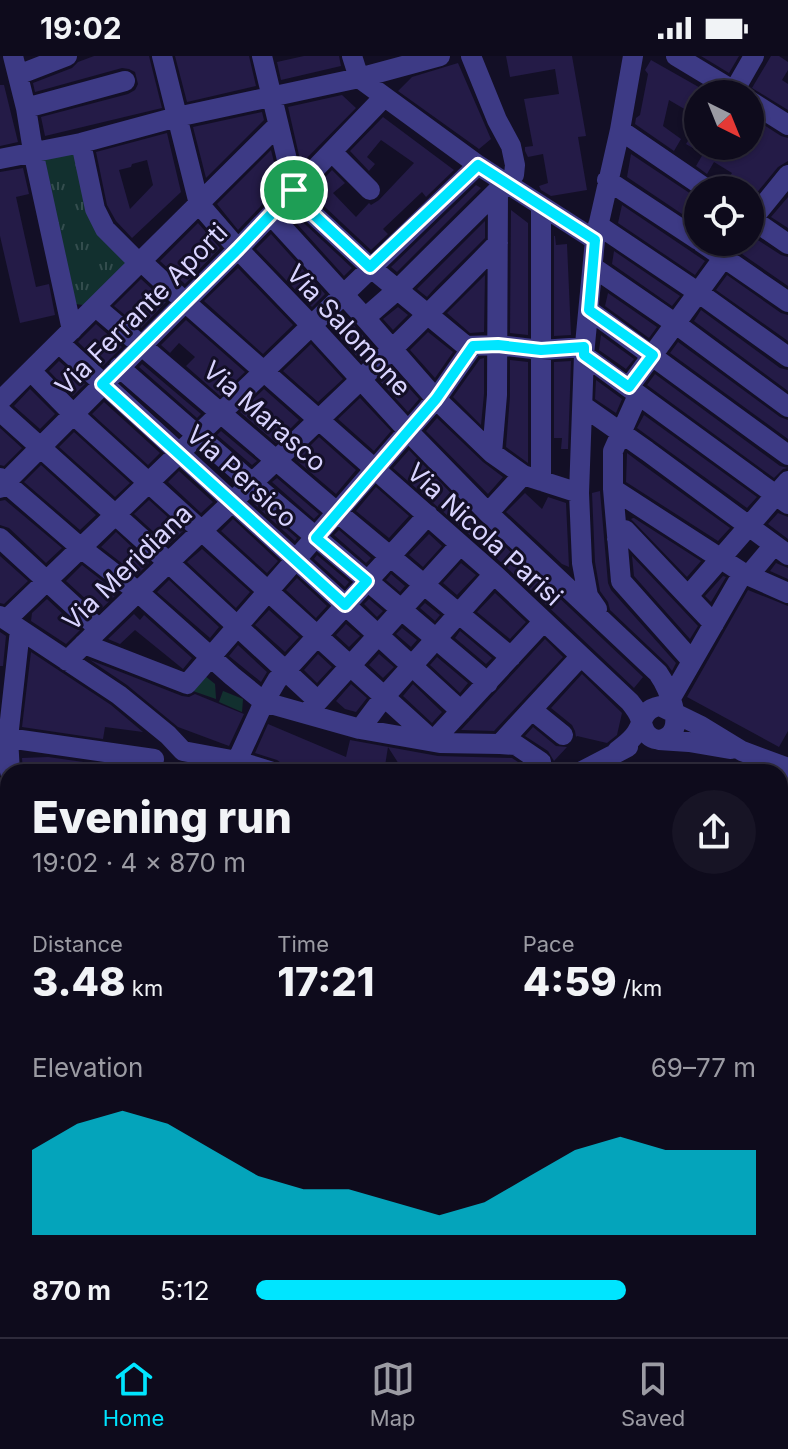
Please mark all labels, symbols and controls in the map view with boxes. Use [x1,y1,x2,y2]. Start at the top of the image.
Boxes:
text: 19:02 [40,10,122,46]
north arrow [684,80,764,160]
map controls [684,80,764,256]
pin [260,156,328,224]
icon: arrive [272,168,316,212]
button: locate [684,176,764,256]
street label: Via Ferrante Aporti [48,216,234,402]
street label: Via Salomone [280,258,418,402]
street label: Via Marasco [197,354,333,478]
street label: Via Persico [180,418,304,534]
street label: Via Nicola Parisi [401,456,569,612]
street label: Via Meridiana [56,497,198,637]
text: Evening run [32,790,292,844]
button: share [672,790,756,874]
text: 19:02 · 4 × 870 m [32,847,246,878]
text: Distance [32,931,123,957]
text: Time [277,931,329,957]
text: Pace [523,931,574,957]
text: 3.48 [32,957,126,1006]
text: 17:21 [277,957,374,1006]
text: 4:59 [523,957,617,1006]
text: km [126,975,163,1001]
text: /km [617,975,662,1001]
text: Elevation [32,1052,143,1083]
text: 69–77 m [651,1052,756,1083]
text: 870 m [32,1275,111,1306]
text: 5:12 [160,1275,210,1306]
tab: Home [103,1357,164,1431]
tab: Map [370,1357,415,1431]
tab: Saved [621,1357,685,1431]

